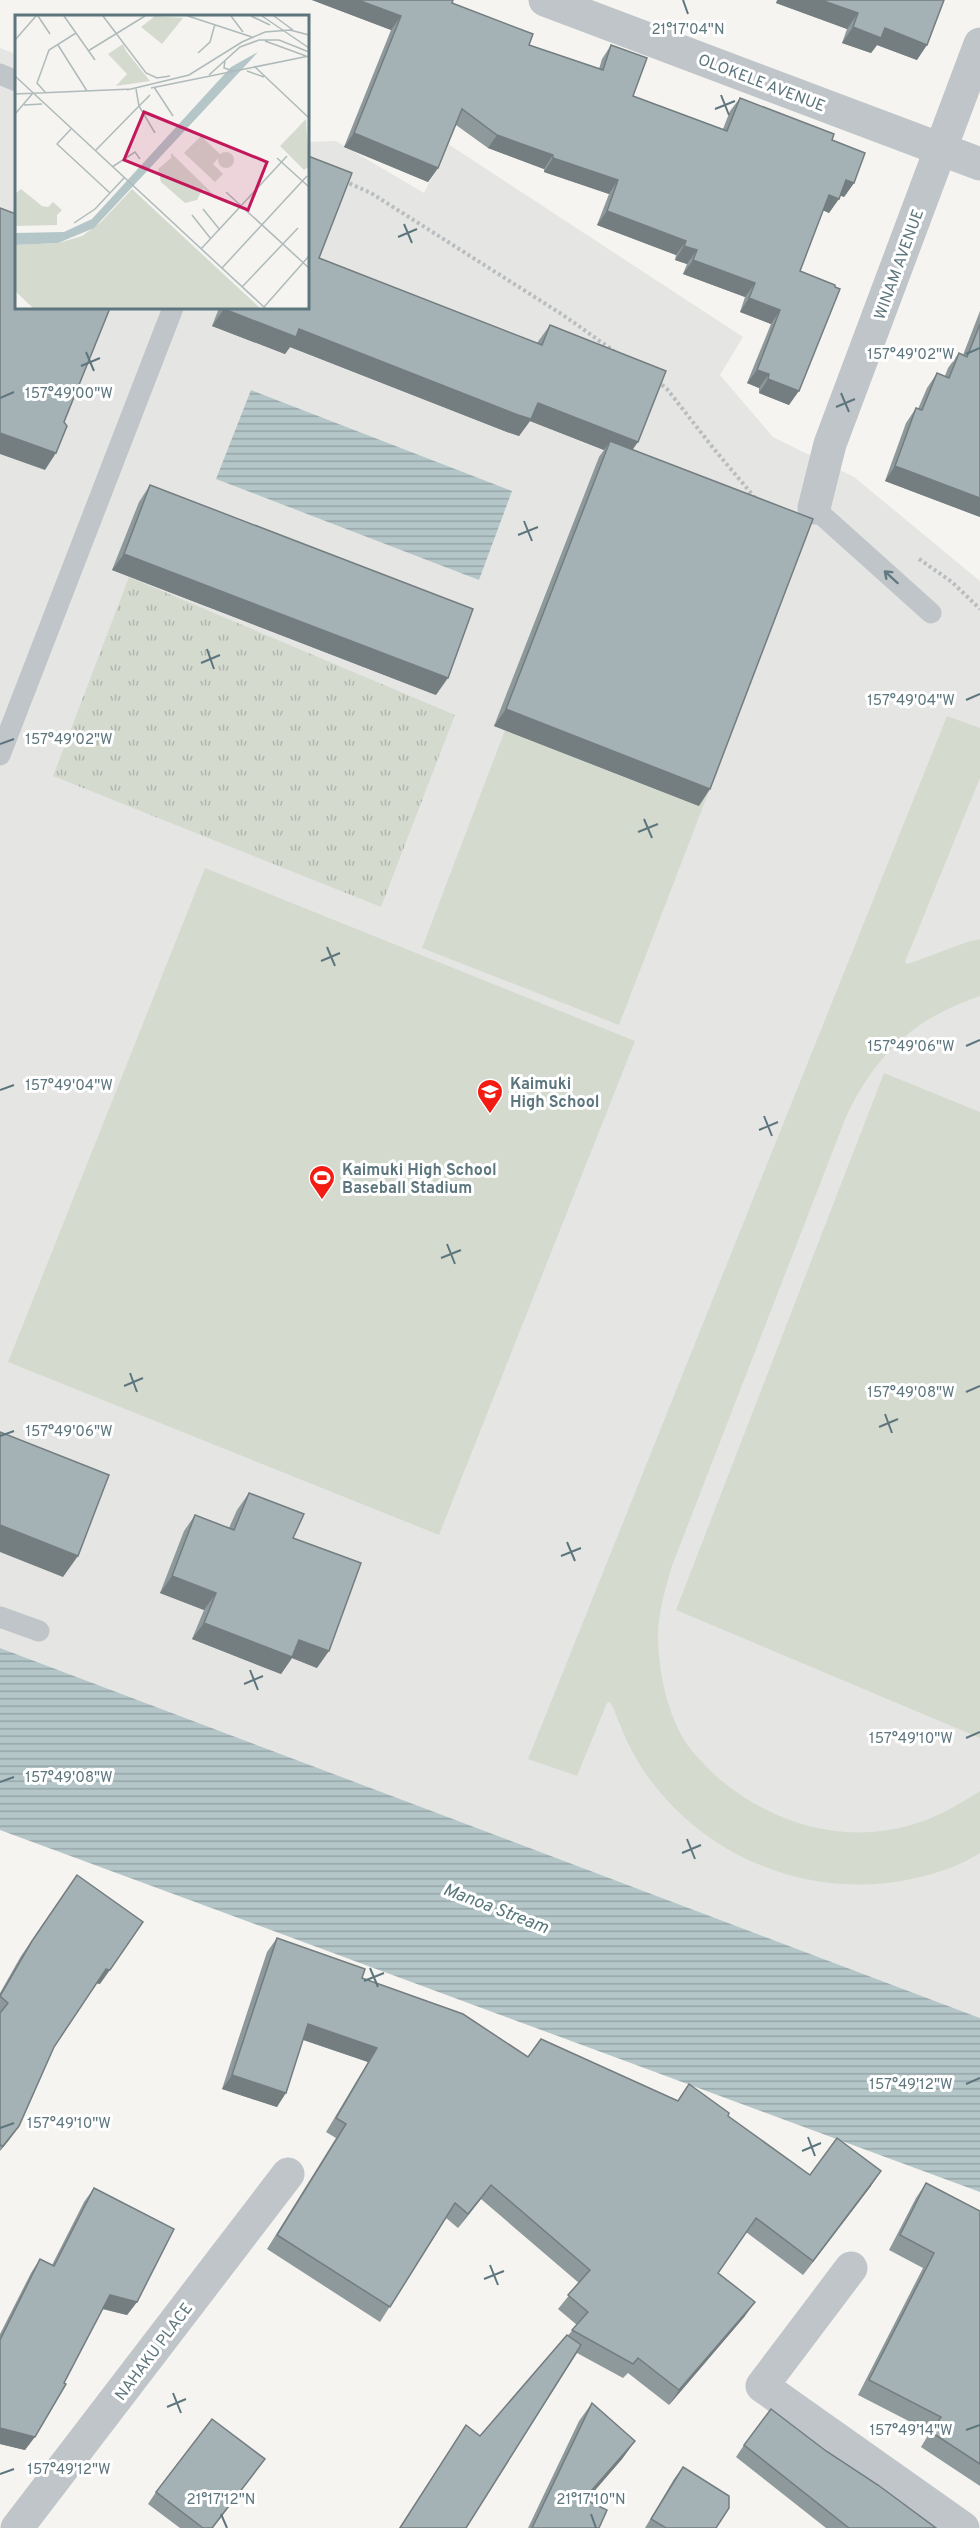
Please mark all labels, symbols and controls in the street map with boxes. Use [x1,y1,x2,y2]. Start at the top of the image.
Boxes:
inset map [15,15,309,309]
text: 21°17'04"N [651,21,725,40]
street label: OLOKELE AVENUE [695,50,828,117]
street label: WINAM AVENUE [871,207,929,323]
text: 157°49'02"W [867,346,955,365]
text: 157°49'00"W [25,385,113,404]
one-way arrow [883,570,898,584]
text: 157°49'04"W [867,692,955,711]
text: 157°49'02"W [25,731,113,750]
text: 157°49'06"W [867,1038,955,1057]
place label: Kaimuki High School [510,1075,599,1113]
text: 157°49'04"W [25,1077,113,1096]
school or university icon: Kaimuki High School [475,1077,505,1115]
place label: Kaimuki High School Baseball Stadium [342,1161,497,1199]
sports icon: Kaimuki High School Baseball Stadium [307,1163,337,1201]
text: 157°49'08"W [867,1384,955,1403]
text: 157°49'06"W [25,1423,113,1442]
text: 157°49'10"W [869,1730,953,1749]
text: 157°49'08"W [25,1769,113,1788]
water label: Manoa Stream [440,1879,552,1940]
text: 157°49'12"W [869,2076,953,2095]
text: 157°49'10"W [27,2115,111,2134]
street label: NAHAKU PLACE [111,2299,198,2405]
text: 157°49'14"W [869,2422,953,2441]
text: 157°49'12"W [27,2461,111,2480]
text: 21°17'12"N [187,2491,255,2510]
text: 21°17'10"N [556,2491,626,2510]

